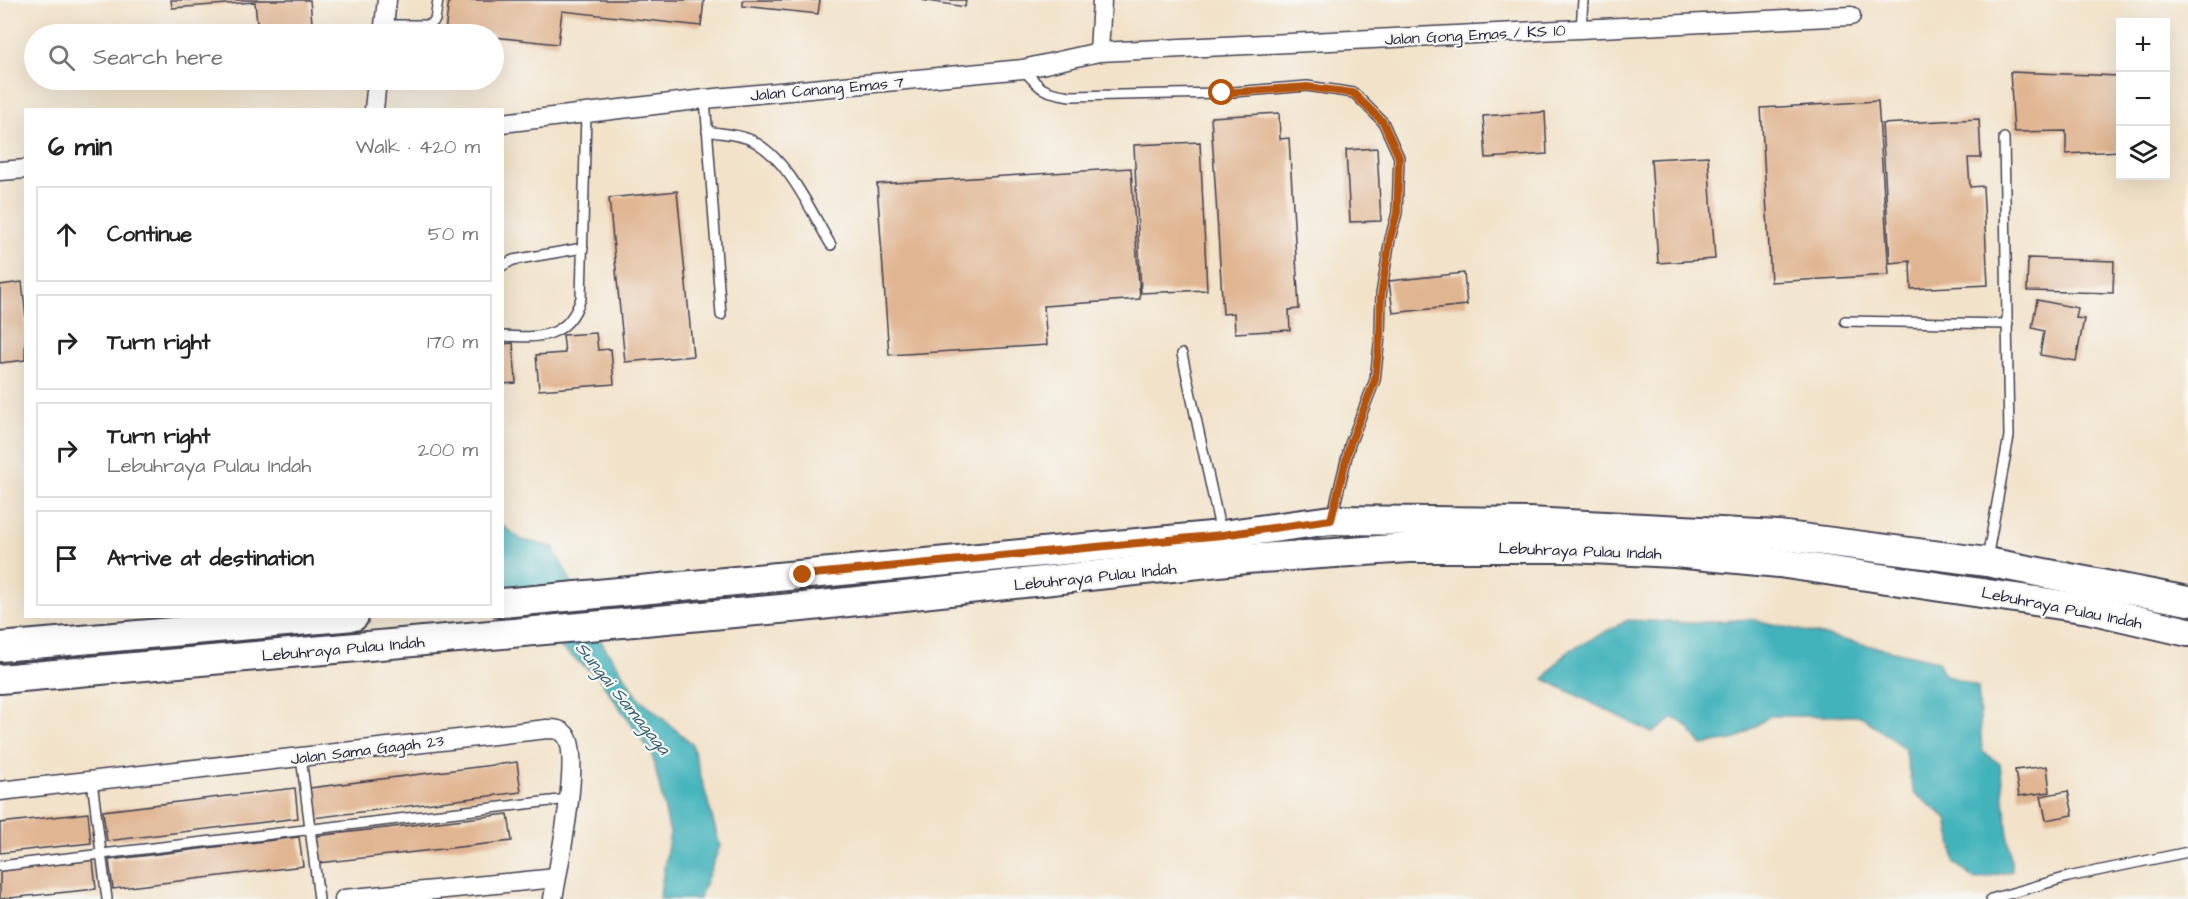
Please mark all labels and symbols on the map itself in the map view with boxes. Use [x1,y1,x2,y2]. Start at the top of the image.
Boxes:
street label: Jalan Gong Emas / KS 10 [1384,19,1566,52]
street label: Jalan Canang Emas 7 [749,71,905,108]
route start [1208,79,1234,105]
street label: Lebuhraya Pulau Indah [1498,537,1662,566]
street label: Lebuhraya Pulau Indah [1013,558,1178,597]
route end [789,561,815,587]
street label: Lebuhraya Pulau Indah [1979,582,2144,635]
street label: Lebuhraya Pulau Indah [261,631,426,668]
water label: Sungai Samagaga [568,636,677,761]
street label: Jalan Sama Gagah 23 [289,730,445,771]

